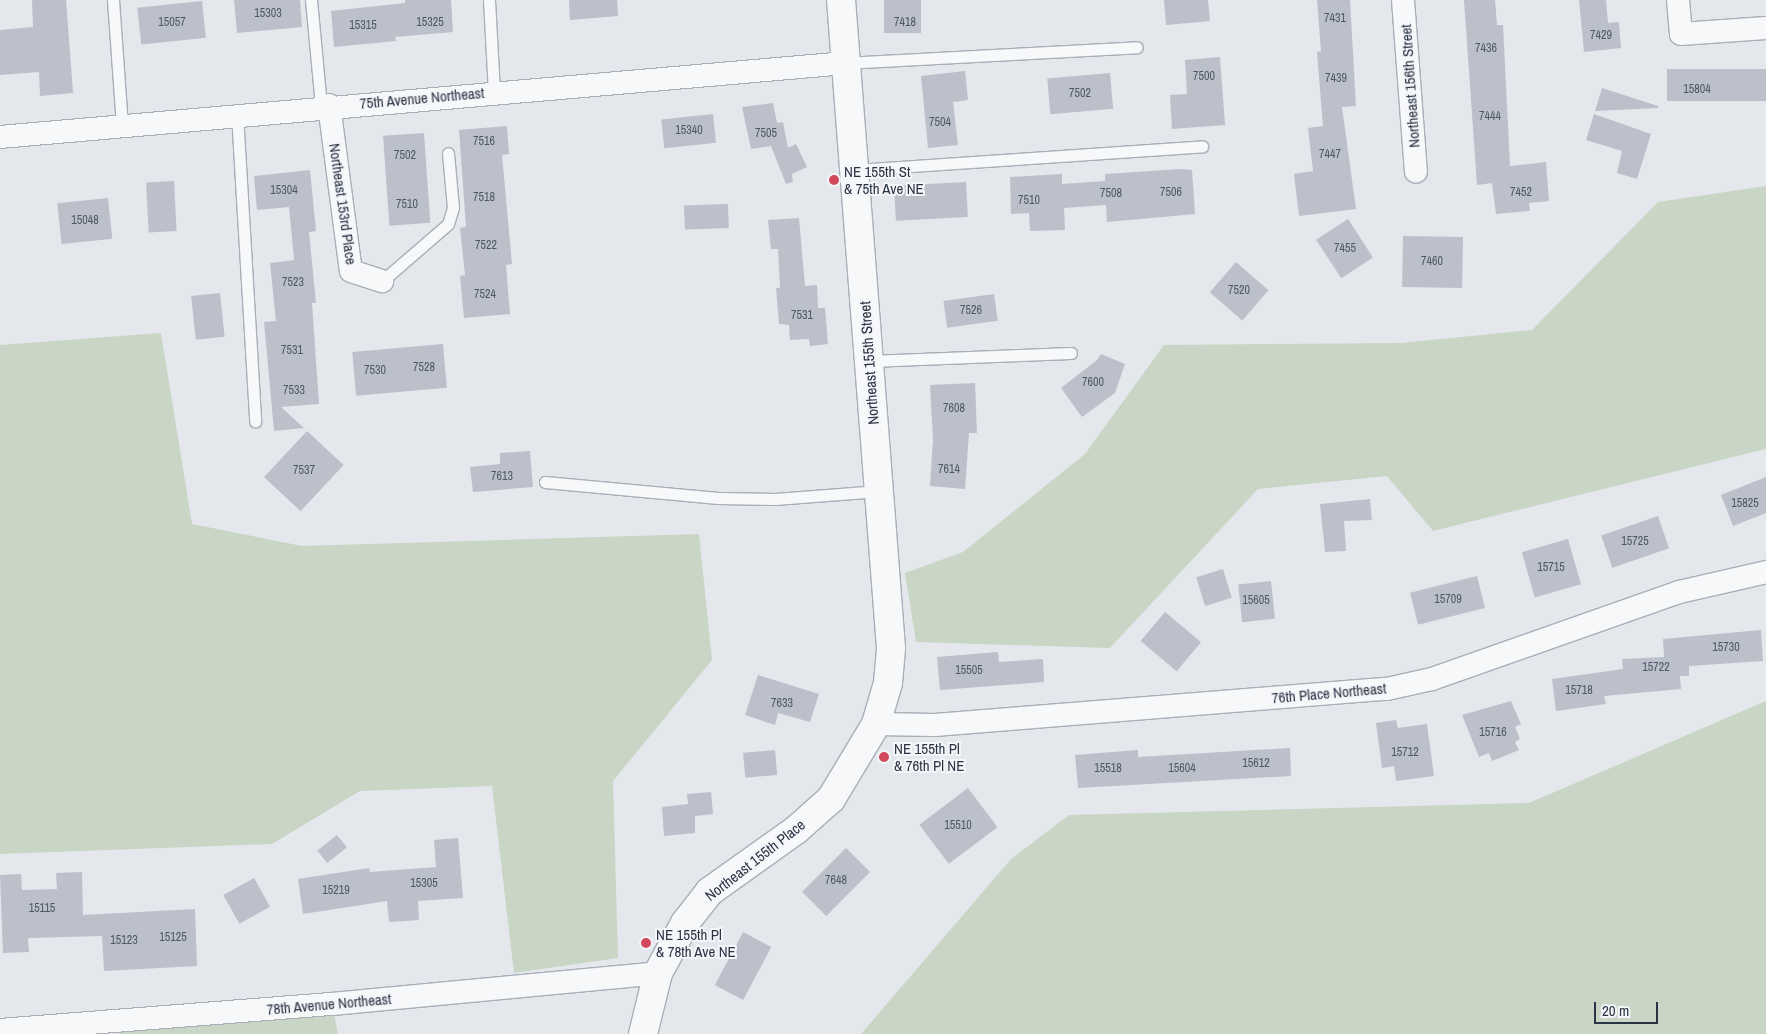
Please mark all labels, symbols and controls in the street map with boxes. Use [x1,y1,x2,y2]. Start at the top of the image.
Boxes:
house number: 15303 [254,7,282,21]
house number: 7431 [1324,12,1346,26]
house number: 15057 [158,16,186,30]
house number: 15325 [416,16,444,30]
house number: 7418 [894,16,916,30]
house number: 15315 [349,19,377,33]
street label: Northeast 156th Street [1397,24,1423,148]
house number: 7429 [1590,29,1612,43]
house number: 7436 [1475,42,1497,56]
house number: 7500 [1193,70,1215,84]
house number: 7439 [1325,72,1347,86]
house number: 15804 [1683,83,1711,97]
street label: 75th Avenue Northeast [359,84,485,112]
house number: 7502 [1069,87,1091,101]
house number: 7444 [1479,110,1501,124]
house number: 7504 [929,116,951,130]
house number: 15340 [675,124,703,138]
house number: 7505 [755,127,777,141]
house number: 7516 [473,135,495,149]
street label: Northeast 153rd Place [326,142,360,266]
house number: 7447 [1319,148,1341,162]
house number: 7502 [394,149,416,163]
place label: NE 155th St & 75th Ave NE [844,162,924,197]
marker: NE 155th St & 75th Ave NE [828,174,840,186]
house number: 15304 [270,184,298,198]
house number: 7506 [1160,186,1182,200]
house number: 7452 [1510,186,1532,200]
house number: 7508 [1100,187,1122,201]
house number: 7518 [473,191,495,205]
house number: 7510 [1018,194,1040,208]
house number: 7510 [396,198,418,212]
house number: 15048 [71,214,99,228]
house number: 7522 [475,239,497,253]
house number: 7455 [1334,242,1356,256]
house number: 7460 [1421,255,1443,269]
house number: 7523 [282,276,304,290]
house number: 7520 [1228,284,1250,298]
house number: 7524 [474,288,496,302]
street label: Northeast 155th Street [856,301,882,425]
house number: 7526 [960,304,982,318]
house number: 7531 [791,309,813,323]
house number: 7531 [281,344,303,358]
house number: 7528 [413,361,435,375]
house number: 7530 [364,364,386,378]
house number: 7600 [1082,376,1104,390]
house number: 7533 [283,384,305,398]
house number: 7608 [943,402,965,416]
house number: 7614 [938,463,960,477]
house number: 7537 [293,464,315,478]
house number: 7613 [491,470,513,484]
house number: 15825 [1731,497,1759,511]
house number: 15725 [1621,535,1649,549]
house number: 15715 [1537,561,1565,575]
house number: 15709 [1434,593,1462,607]
house number: 15605 [1242,594,1270,608]
house number: 15730 [1712,641,1740,655]
house number: 15722 [1642,661,1670,675]
house number: 15505 [955,664,983,678]
street label: 76th Place Northeast [1271,679,1387,707]
house number: 15718 [1565,684,1593,698]
house number: 7633 [771,697,793,711]
house number: 15716 [1479,726,1507,740]
place label: NE 155th Pl & 76th Pl NE [894,739,964,774]
house number: 15712 [1391,746,1419,760]
marker: NE 155th Pl & 76th Pl NE [878,751,890,763]
house number: 15612 [1242,757,1270,771]
house number: 15518 [1094,762,1122,776]
house number: 15604 [1168,762,1196,776]
street label: Northeast 155th Place [702,815,808,905]
house number: 15510 [944,819,972,833]
house number: 7648 [825,874,847,888]
house number: 15305 [410,877,438,891]
house number: 15219 [322,884,350,898]
house number: 15115 [29,902,55,916]
place label: NE 155th Pl & 78th Ave NE [656,925,736,960]
house number: 15125 [159,931,187,945]
house number: 15123 [110,934,138,948]
marker: NE 155th Pl & 78th Ave NE [640,937,652,949]
street label: 78th Avenue Northeast [266,990,392,1018]
scale bar [1596,992,1660,1024]
text: 20 m [1602,1000,1629,1021]

